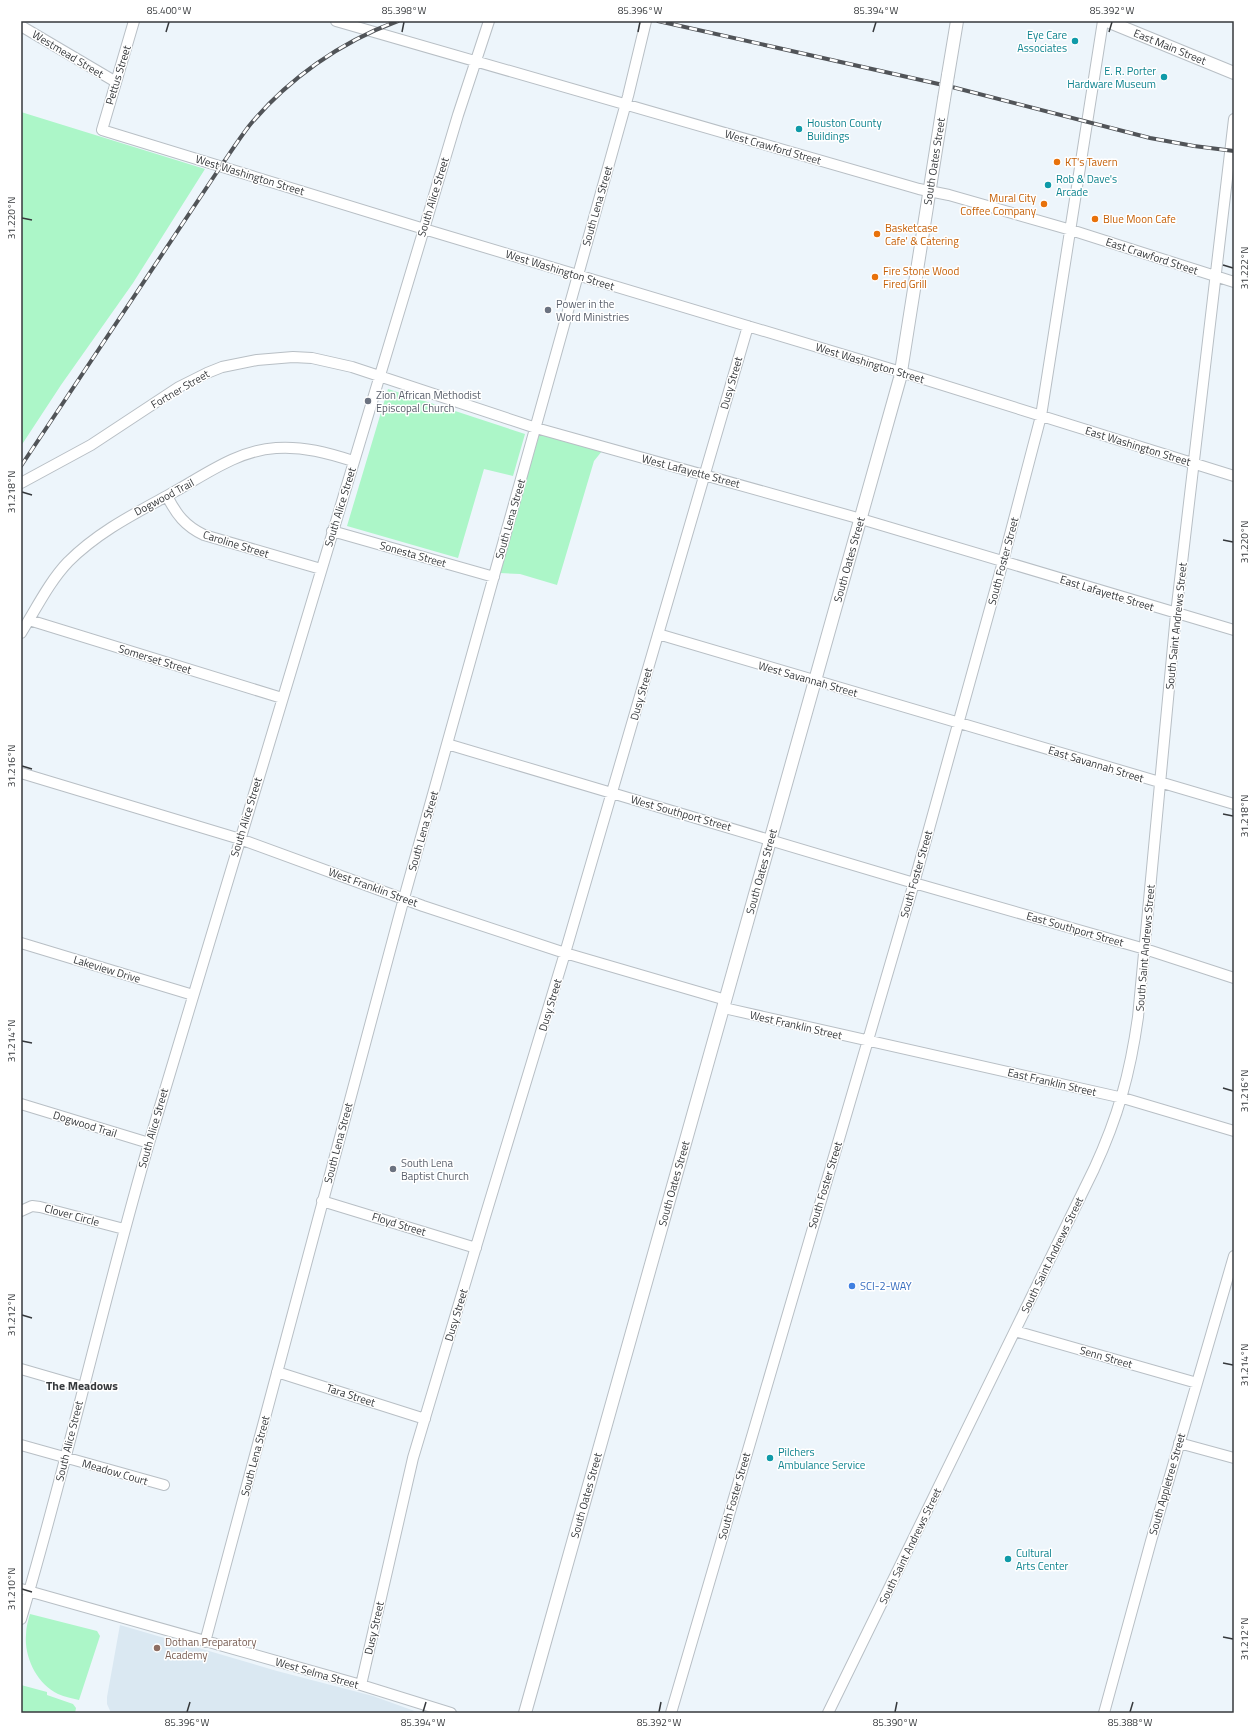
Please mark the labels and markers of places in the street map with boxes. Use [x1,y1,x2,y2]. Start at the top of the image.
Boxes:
place label: Eye Care Associates [1017,27,1067,56]
marker: Eye Care Associates [1070,36,1080,46]
place label: E. R. Porter Hardware Museum [1067,63,1156,92]
marker: E. R. Porter Hardware Museum [1159,72,1169,82]
place label: Houston County Buildings [807,115,882,144]
marker: Houston County Buildings [794,124,804,134]
place label: KT's Tavern [1065,154,1118,170]
marker: KT's Tavern [1052,157,1062,167]
place label: Rob & Dave's Arcade [1056,171,1117,200]
marker: Rob & Dave's Arcade [1043,180,1053,190]
place label: Mural City Coffee Company [960,190,1037,219]
marker: Mural City Coffee Company [1039,199,1049,209]
place label: Blue Moon Cafe [1103,211,1176,227]
marker: Blue Moon Cafe [1090,214,1100,224]
place label: Basketcase Cafe' & Catering [885,220,959,249]
marker: Basketcase Cafe' & Catering [872,229,882,239]
place label: Fire Stone Wood Fired Grill [883,263,959,292]
marker: Fire Stone Wood Fired Grill [870,272,880,282]
place label: Power in the Word Ministries [556,296,629,325]
marker: Power in the Word Ministries [543,305,553,315]
place label: Zion African Methodist Episcopal Church [376,387,481,416]
marker: Zion African Methodist Episcopal Church [363,396,373,406]
place label: South Lena Baptist Church [401,1155,469,1184]
marker: South Lena Baptist Church [388,1164,398,1174]
place label: SCI-2-WAY [860,1278,912,1294]
marker: SCI-2-WAY [847,1281,857,1291]
place label: Pilchers Ambulance Service [778,1444,866,1473]
marker: Pilchers Ambulance Service [765,1453,775,1463]
place label: Cultural Arts Center [1016,1545,1068,1574]
marker: Cultural Arts Center [1003,1554,1013,1564]
place label: Dothan Preparatory Academy [165,1634,257,1663]
marker: Dothan Preparatory Academy [152,1643,162,1653]

